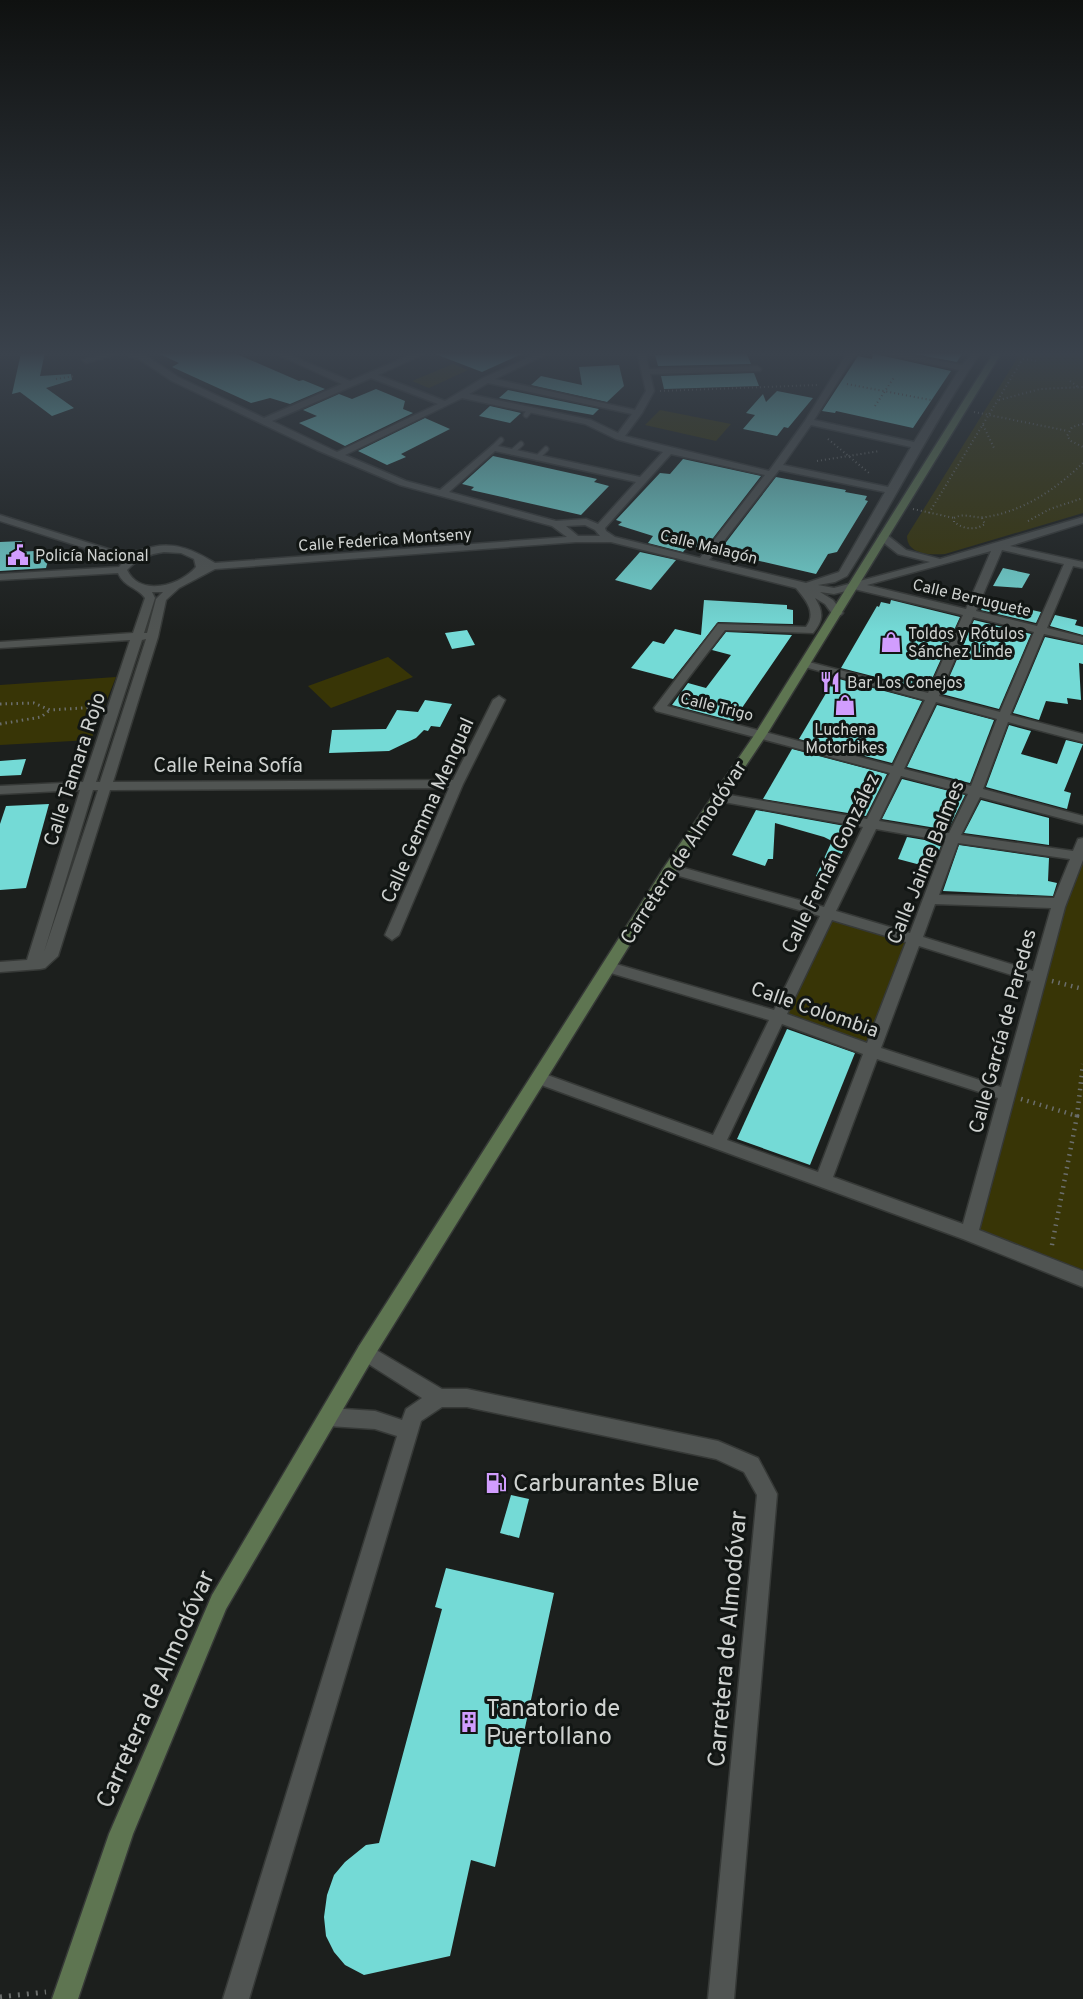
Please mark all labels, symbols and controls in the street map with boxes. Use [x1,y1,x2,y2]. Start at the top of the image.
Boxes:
street label: Calle Federica Montseny [298,525,473,557]
street label: Calle Malagón [658,526,759,570]
public building icon: Policía Nacional [6,543,30,567]
place label: Policía Nacional [35,547,149,567]
street label: Calle Berruguete [910,576,1033,622]
place label: Toldos y Rótulos Sánchez Linde [908,625,1025,663]
shop icon: Toldos y Rótulos Sánchez Linde [879,630,903,654]
restaurant icon: Bar Los Conejos [818,670,842,694]
place label: Bar Los Conejos [847,674,963,694]
street label: Calle Tamara Rojo [39,689,113,850]
street label: Calle Trigo [678,689,755,727]
shop icon: Luchena Motorbikes [833,693,857,717]
street label: Calle Gemma Mengual [376,714,482,908]
place label: Luchena Motorbikes [805,721,885,759]
street label: Calle Reina Sofía [153,754,303,780]
street label: Carretera de Almodóvar [615,756,754,950]
street label: Calle Fernán González [777,769,887,959]
street label: Calle Jaime Balmes [882,777,972,949]
street label: Calle García de Paredes [964,926,1044,1137]
street label: Calle Colombia [747,977,882,1045]
place label: Carburantes Blue [513,1470,700,1500]
fuel station icon: Carburantes Blue [484,1471,508,1495]
street label: Carretera de Almodóvar [703,1510,755,1769]
street label: Carretera de Almodóvar [91,1566,223,1813]
place label: Tanatorio de Puertollano [486,1695,620,1753]
building icon: Tanatorio de Puertollano [457,1710,481,1734]

